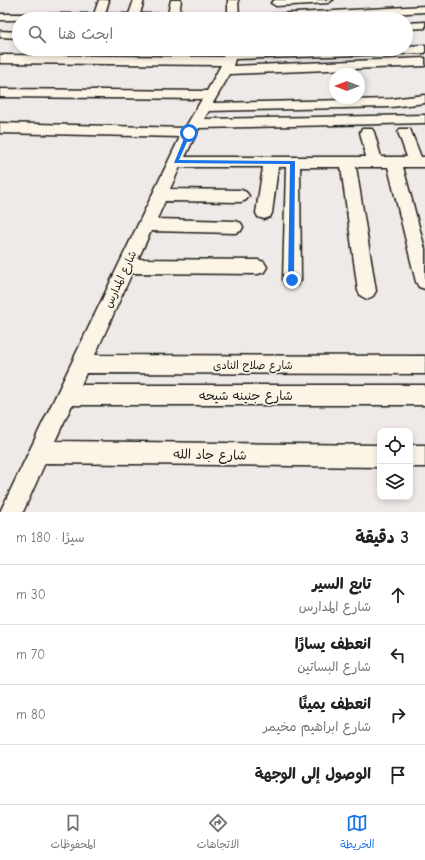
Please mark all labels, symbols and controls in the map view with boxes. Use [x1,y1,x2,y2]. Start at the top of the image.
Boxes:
search box [12,12,413,56]
icon: search [26,23,48,45]
text: ابحث هنا [58,25,113,43]
north arrow [329,68,365,104]
route start [180,124,198,142]
street label: شارع المدارس [102,249,141,311]
route end [283,271,301,289]
street label: شارع صلاح النادى [213,359,293,374]
street label: شارع جنينه شيحه [199,388,293,405]
map controls [377,428,413,500]
button: locate [377,428,413,464]
street label: شارع جاد الله [173,446,247,465]
button: layers [377,464,413,500]
text: 3 دقيقة [355,528,409,547]
text: سيرًا · 180 m [16,530,84,545]
text: تابع السير [312,575,371,593]
icon: ahead [387,584,409,606]
text: 30 m [16,587,46,602]
text: شارع المدارس [299,599,371,614]
text: انعطف يسارًا [295,635,371,653]
icon: left [387,644,409,666]
text: 70 m [16,647,45,662]
text: شارع البساتين [297,659,371,674]
text: انعطف يمينًا [299,695,371,713]
icon: right [387,704,409,726]
text: 80 m [16,707,46,722]
text: شارع ابراهيم مخيمر [263,719,371,734]
icon: arrive [387,764,409,786]
text: الوصول إلى الوجهة [255,765,371,783]
tab: المحفوظات [51,812,96,854]
tab: الاتجاهات [197,812,239,854]
tab: الخريطة [340,812,375,854]

